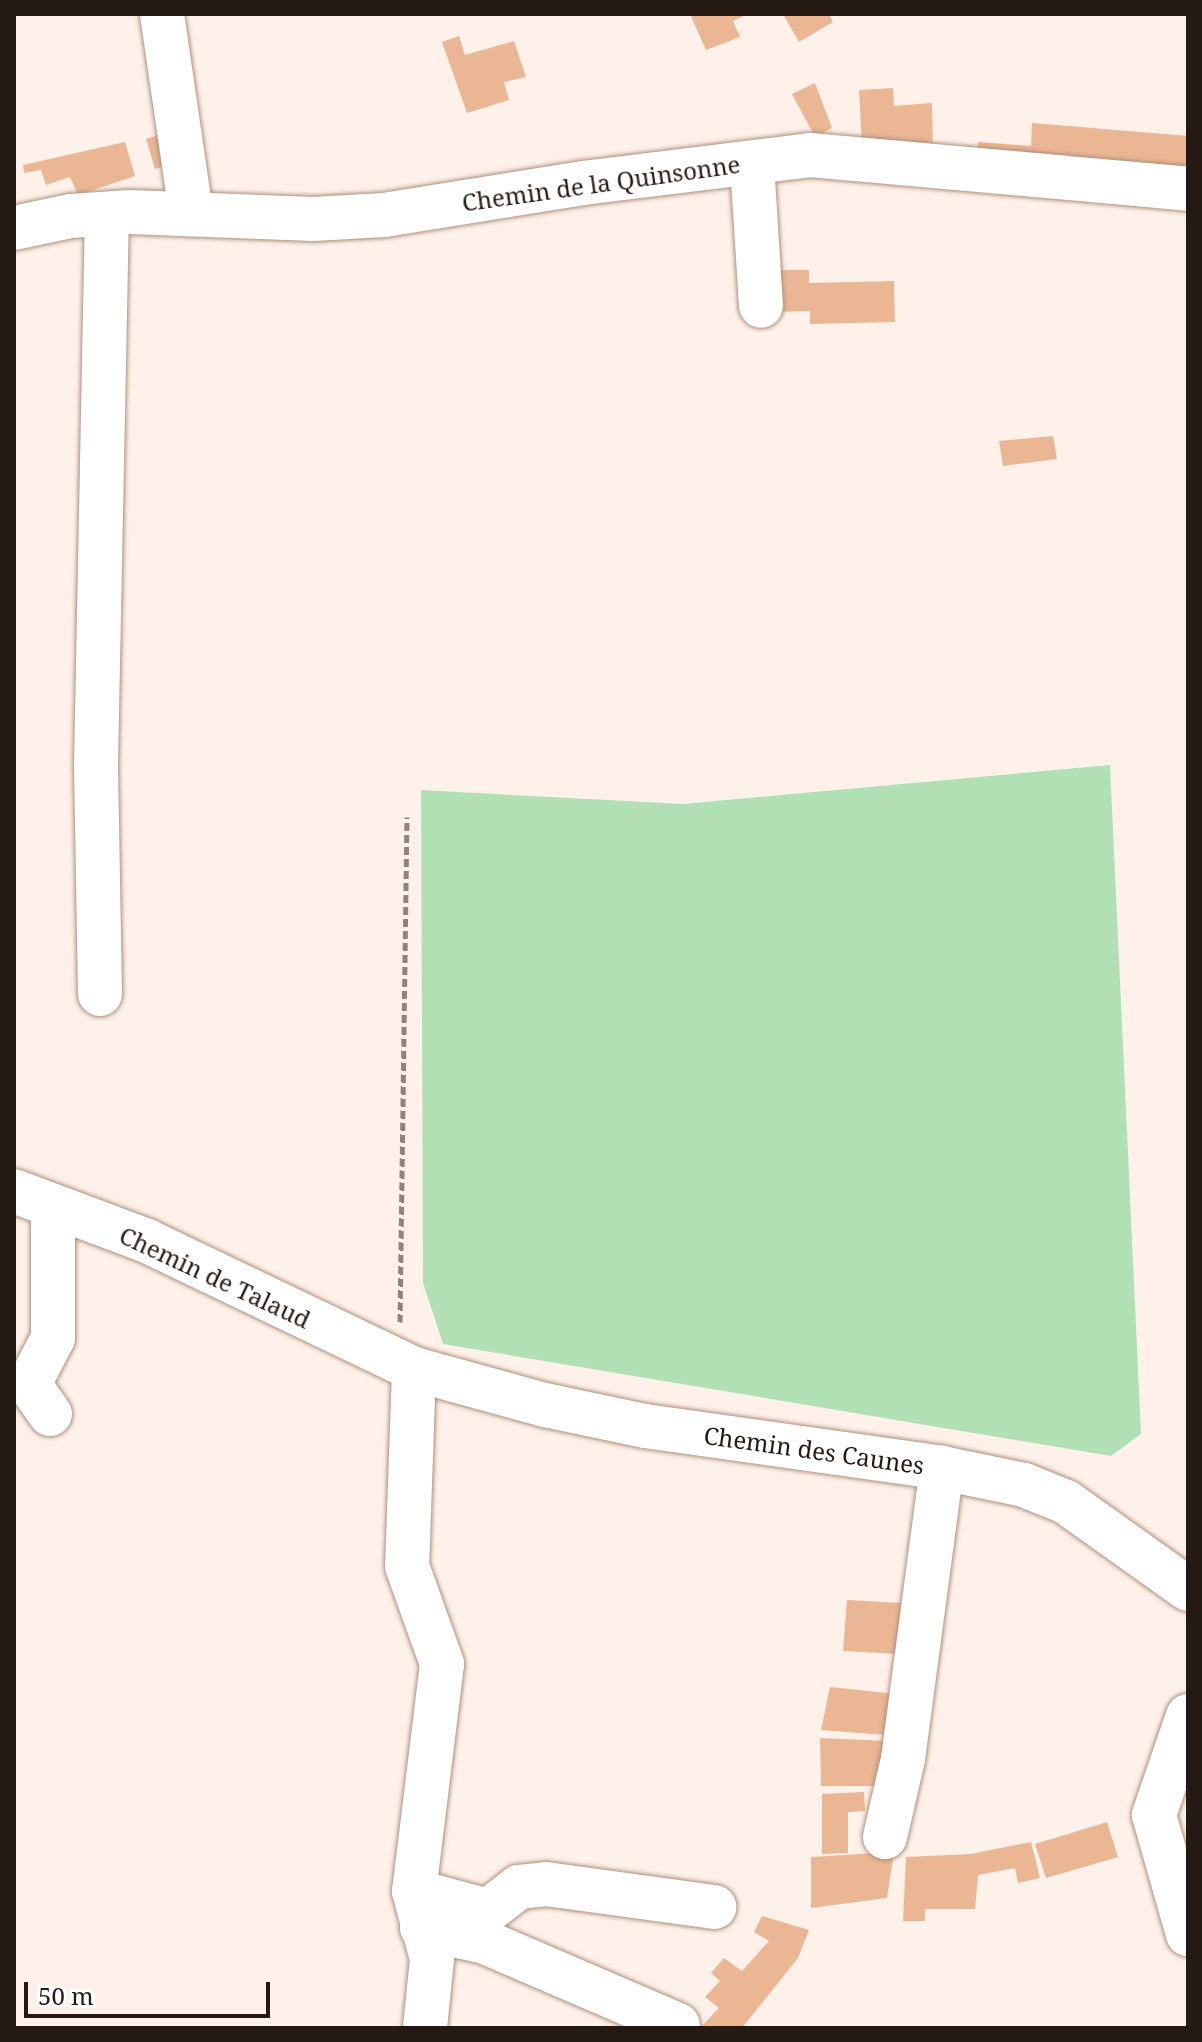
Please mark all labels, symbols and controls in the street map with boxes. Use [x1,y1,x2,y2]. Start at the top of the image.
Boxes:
street label: Chemin de la Quinsonne [460,149,742,217]
street label: Chemin de Talaud [115,1220,315,1334]
street label: Chemin des Caunes [702,1420,926,1480]
scale bar [28,1966,274,2016]
text: 50 m [38,1979,94,2012]

